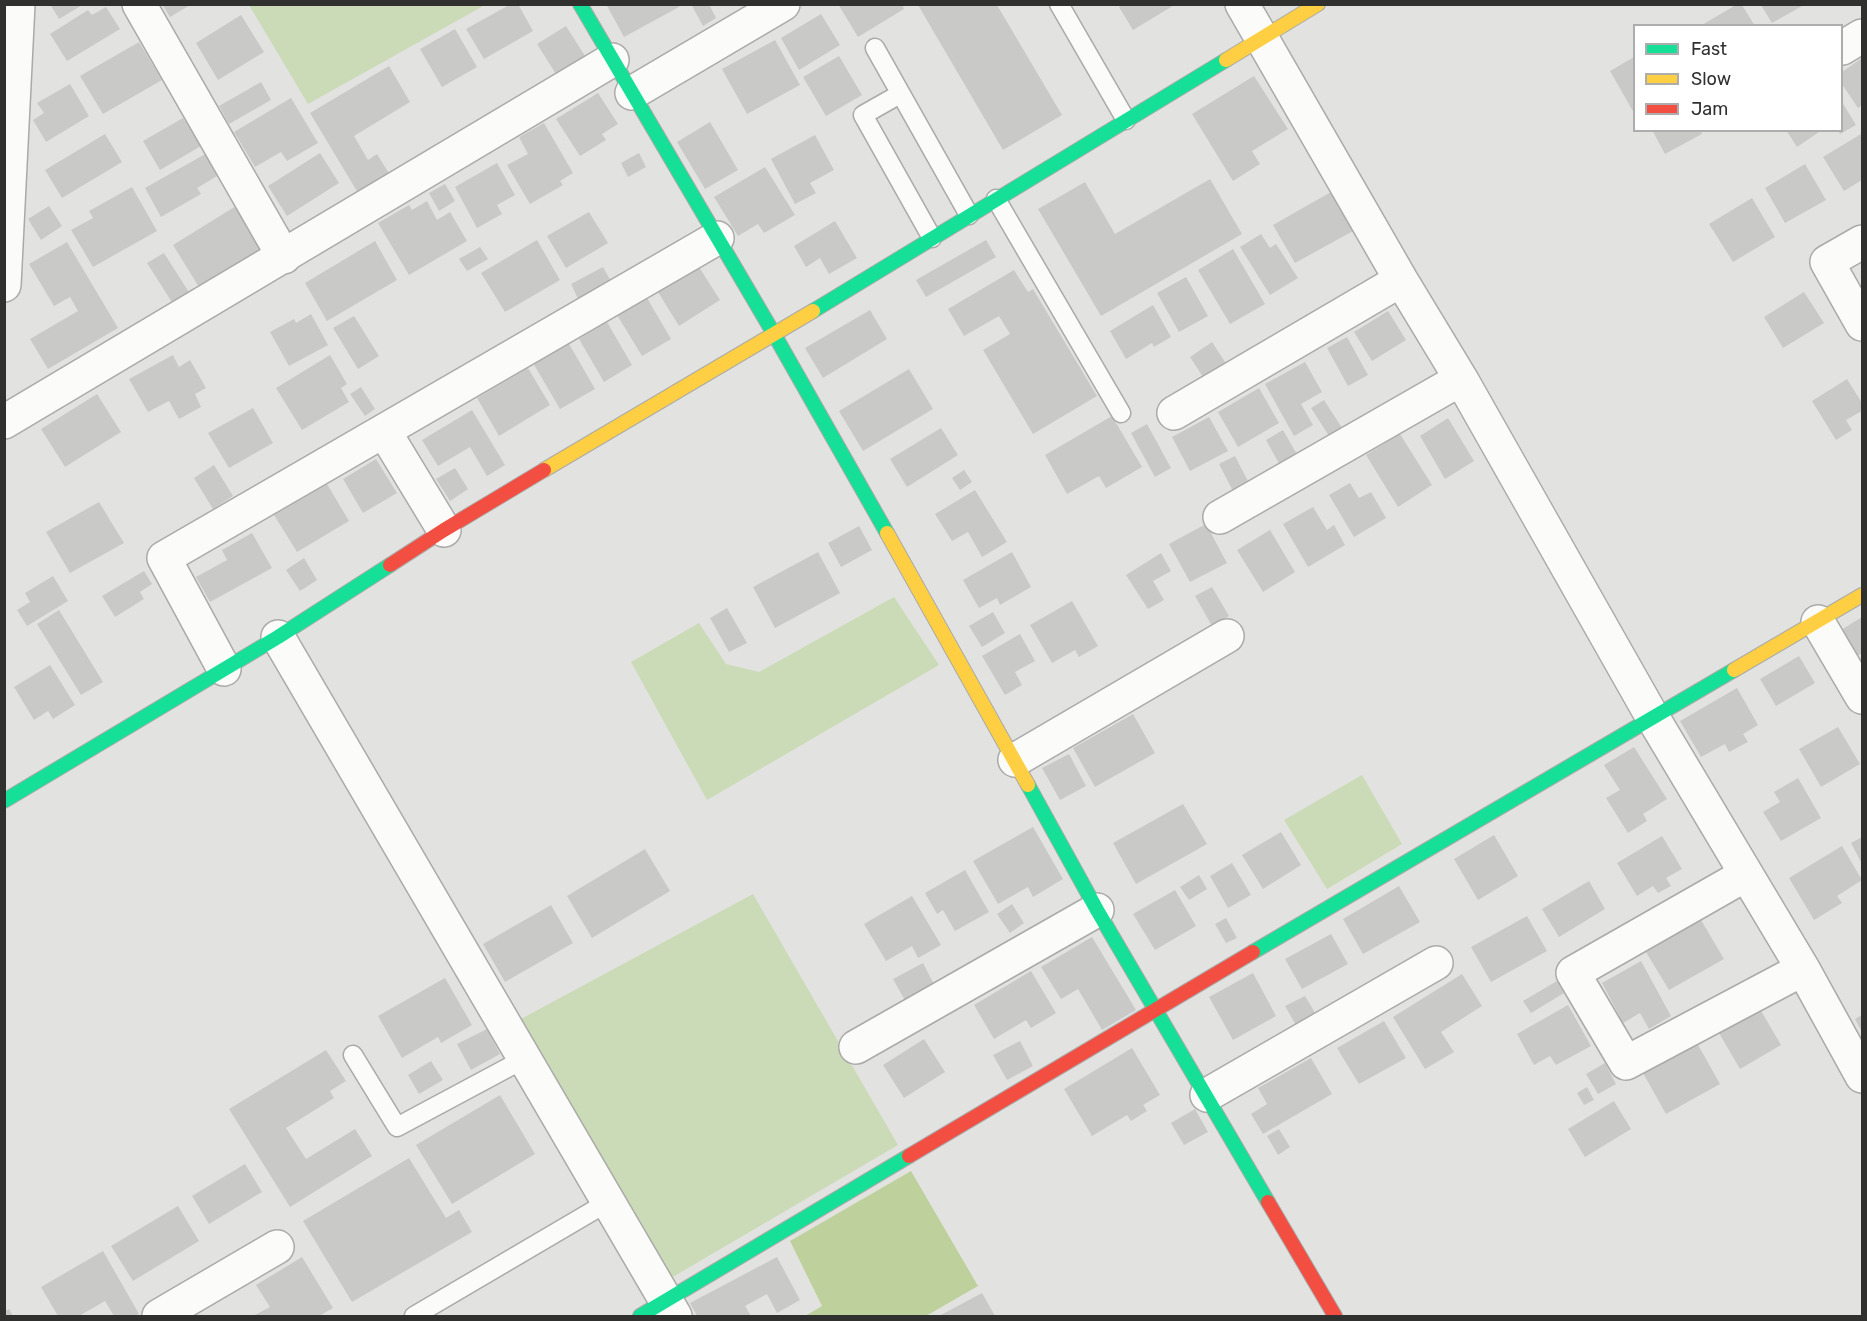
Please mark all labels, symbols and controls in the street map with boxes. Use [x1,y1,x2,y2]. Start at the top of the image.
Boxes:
legend [1633,24,1843,132]
text: Fast [1691,38,1727,60]
text: Slow [1691,68,1731,90]
text: Jam [1691,98,1728,120]

